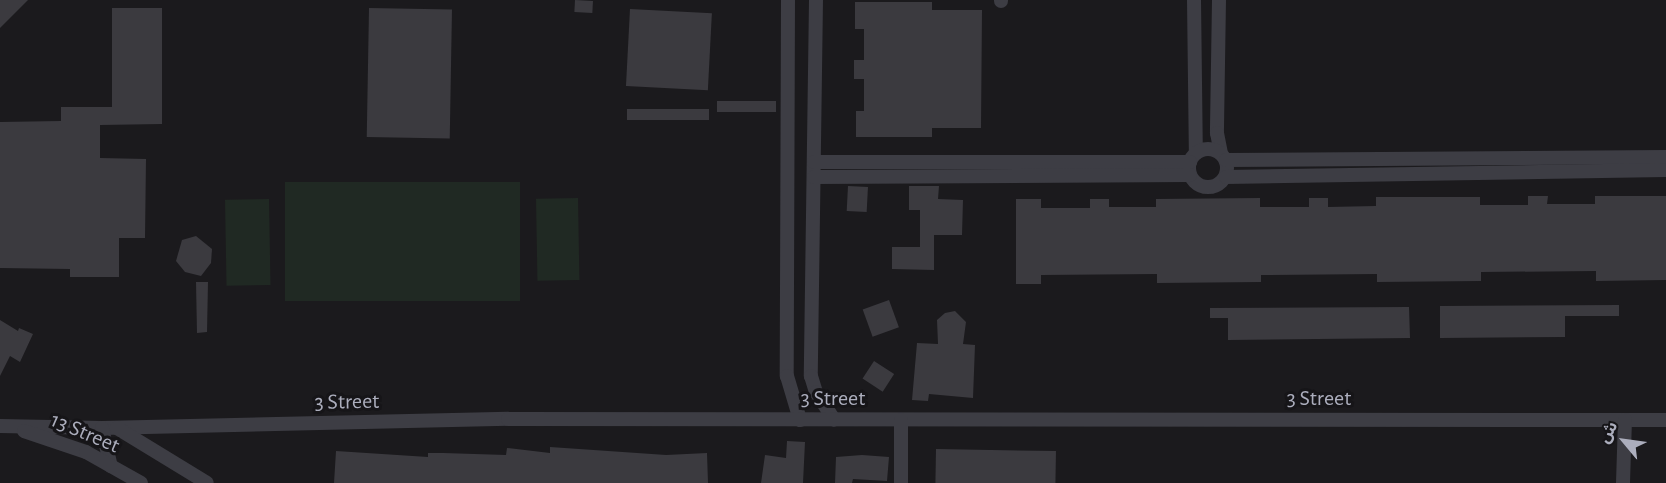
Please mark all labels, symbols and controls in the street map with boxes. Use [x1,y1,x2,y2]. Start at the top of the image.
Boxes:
street label: 3 Street [801,386,865,412]
street label: 3 Street [1287,386,1351,412]
street label: 3 Street [315,388,379,416]
street label: 13 Street [47,407,123,459]
north arrow [1594,411,1654,471]
text: ش [1596,419,1621,446]

